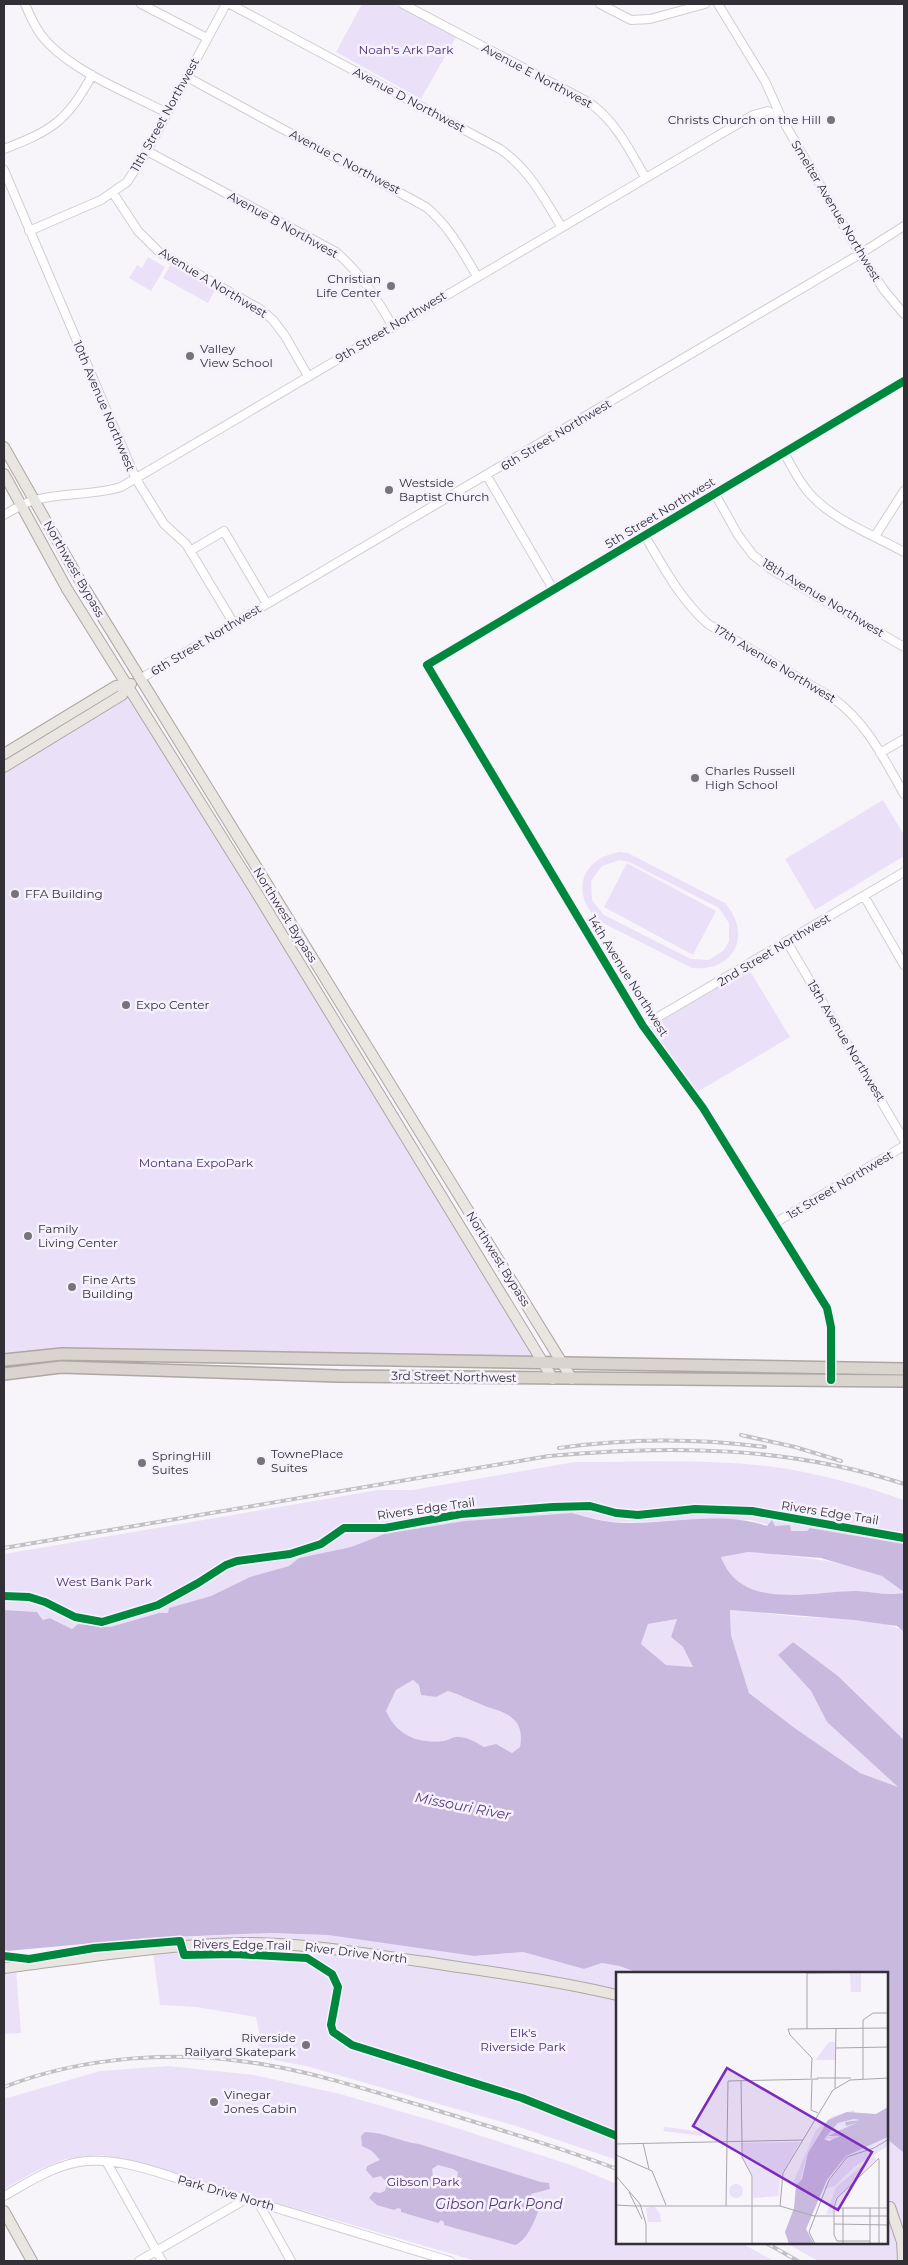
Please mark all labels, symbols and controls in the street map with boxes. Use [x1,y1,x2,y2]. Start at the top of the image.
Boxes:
street label: Avenue E Northwest [479,40,595,111]
park label: Noah's Ark Park [359,42,454,57]
street label: 11th Street Northwest [127,55,202,174]
street label: Avenue D Northwest [351,64,468,136]
place label: Christs Church on the Hill [668,112,821,127]
marker: Christs Church on the Hill [825,114,837,126]
street label: Avenue C Northwest [287,126,403,197]
street label: Smelter Avenue Northwest [788,137,885,284]
street label: Avenue B Northwest [225,188,341,261]
street label: Avenue A Northwest [156,244,270,321]
place label: Christian Life Center [316,271,381,300]
marker: Christian Life Center [385,280,397,292]
street label: 9th Street Northwest [333,288,449,366]
street label: 10th Avenue Northwest [70,338,139,473]
place label: Valley View School [200,341,273,370]
marker: Valley View School [184,350,196,362]
street label: 6th Street Northwest [498,396,614,474]
street label: 5th Street Northwest [602,474,718,551]
place label: Westside Baptist Church [399,475,489,504]
marker: Westside Baptist Church [383,484,395,496]
street label: Northwest Bypass [41,518,108,620]
street label: 18th Avenue Northwest [759,555,887,640]
street label: 6th Street Northwest [148,601,264,679]
street label: 17th Avenue Northwest [712,621,839,706]
place label: Charles Russell High School [705,763,795,792]
marker: Charles Russell High School [689,772,701,784]
street label: Northwest Bypass [250,865,321,965]
place label: FFA Building [25,886,103,901]
marker: FFA Building [9,888,21,900]
street label: 2nd Street Northwest [715,910,833,989]
street label: 14th Avenue Northwest [585,912,672,1039]
street label: 15th Avenue Northwest [804,977,889,1104]
place label: Expo Center [136,997,210,1012]
marker: Expo Center [120,999,132,1011]
street label: 1st Street Northwest [784,1147,896,1222]
park label: Montana ExpoPark [139,1155,254,1170]
street label: Northwest Bypass [463,1209,534,1309]
place label: Family Living Center [38,1221,118,1250]
marker: Family Living Center [22,1230,34,1242]
place label: Fine Arts Building [82,1272,136,1301]
marker: Fine Arts Building [66,1281,78,1293]
street label: 3rd Street Northwest [391,1368,517,1385]
place label: TownePlace Suites [271,1446,343,1475]
place label: SpringHill Suites [152,1448,211,1477]
marker: TownePlace Suites [255,1455,267,1467]
marker: SpringHill Suites [136,1457,148,1469]
street label: Rivers Edge Trail [376,1494,476,1523]
street label: Rivers Edge Trail [780,1497,880,1528]
park label: West Bank Park [56,1574,153,1589]
water label: Missouri River [414,1788,513,1824]
street label: Rivers Edge Trail [193,1936,291,1953]
street label: River Drive North [304,1939,408,1966]
inset map [616,1972,888,2245]
park label: Elk's Riverside Park [480,2025,566,2054]
place label: Riverside Railyard Skatepark [184,2030,297,2059]
marker: Riverside Railyard Skatepark [300,2039,312,2051]
place label: Vinegar Jones Cabin [223,2087,297,2116]
marker: Vinegar Jones Cabin [208,2096,220,2108]
street label: Park Drive North [176,2171,276,2214]
park label: Gibson Park [387,2174,460,2189]
water label: Gibson Park Pond [435,2195,563,2213]

